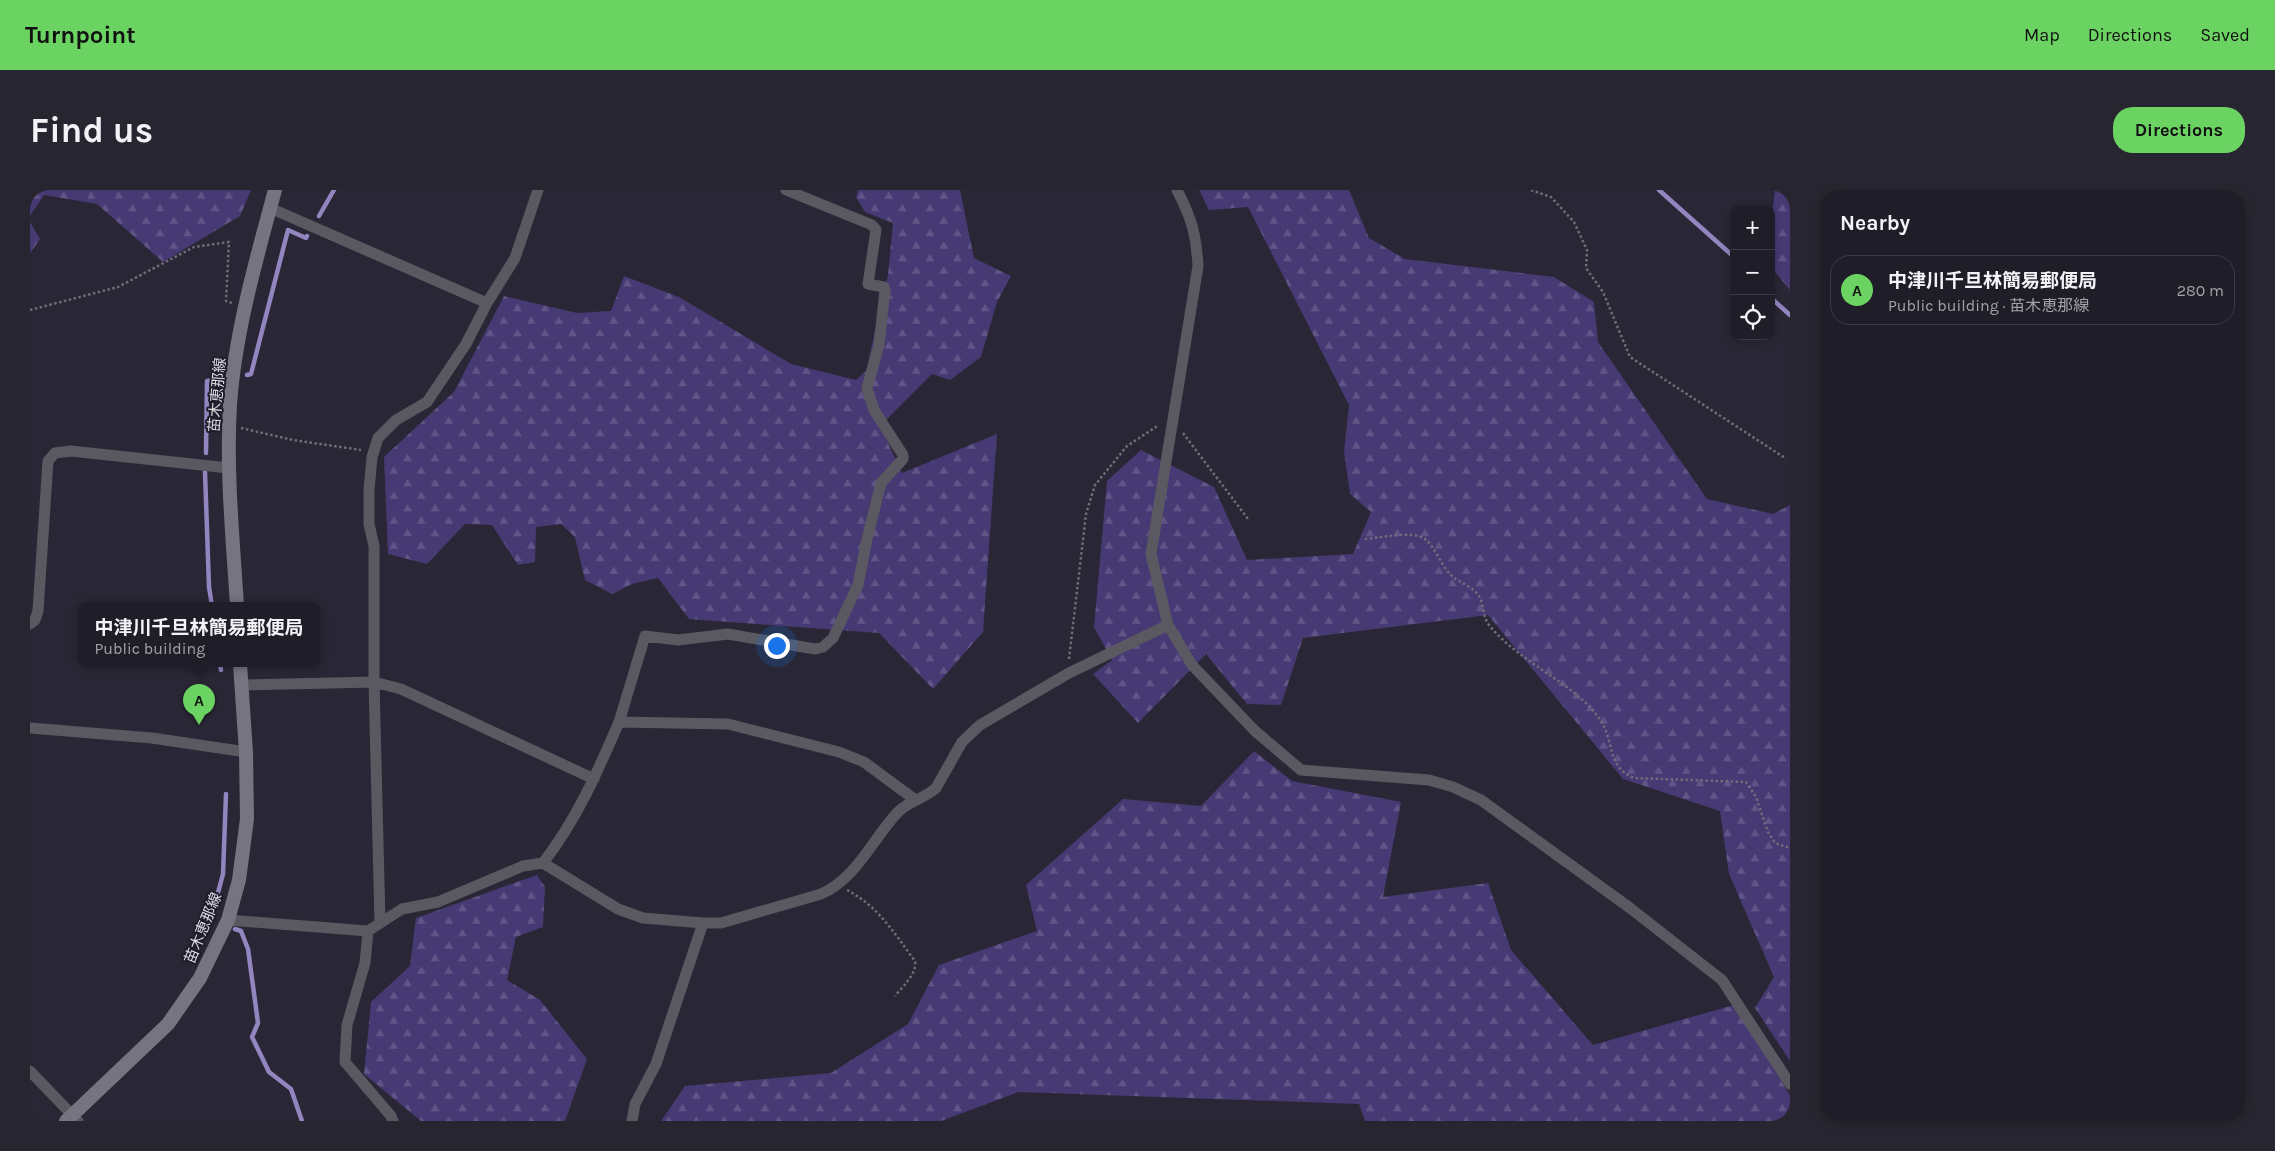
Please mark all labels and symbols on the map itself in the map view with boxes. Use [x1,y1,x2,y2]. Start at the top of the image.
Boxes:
street label: 苗木恵那線 [205,357,229,433]
your location [764,633,790,659]
pin: A [183,684,215,725]
street label: 苗木恵那線 [181,890,225,966]

